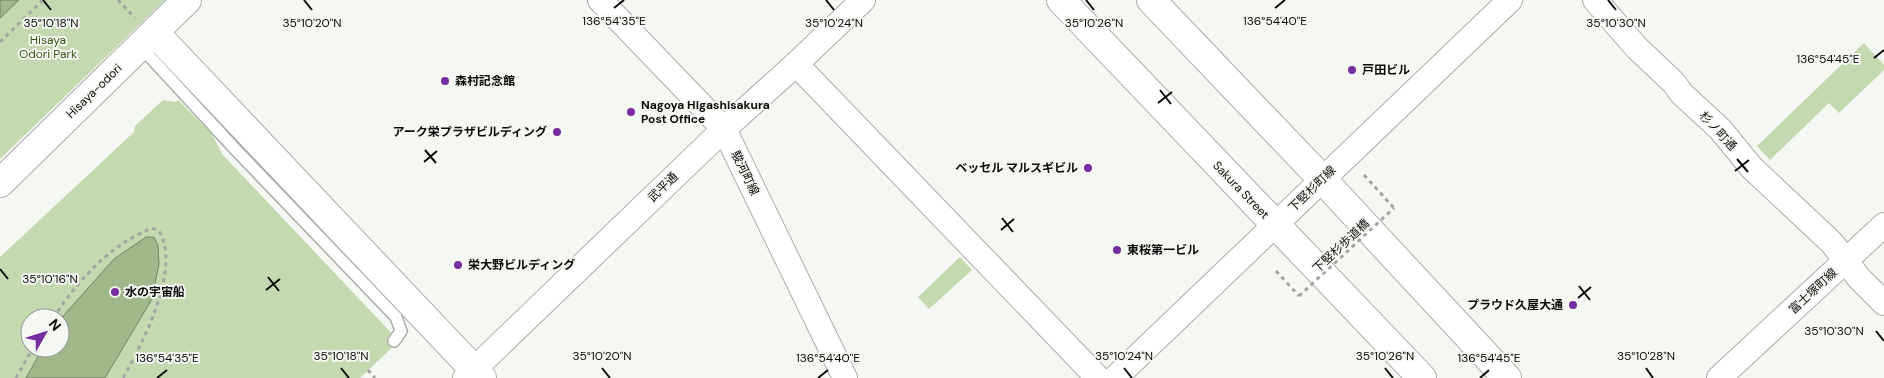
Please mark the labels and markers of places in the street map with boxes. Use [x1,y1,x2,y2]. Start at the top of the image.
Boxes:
place label: 戸田ビル [1362,62,1410,78]
marker: 戸田ビル [1346,64,1358,76]
place label: 森村記念館 [455,73,515,89]
marker: 森村記念館 [439,75,451,87]
place label: Nagoya Higashisakura Post Office [641,97,770,127]
marker: Nagoya Higashisakura Post Office [625,106,637,118]
place label: アーク栄プラザビルディング [393,124,547,140]
marker: アーク栄プラザビルディング [551,126,563,138]
place label: ベッセル マルスギビル [955,160,1078,176]
marker: ベッセル マルスギビル [1082,162,1094,174]
place label: 東桜第一ビル [1127,242,1199,258]
marker: 東桜第一ビル [1111,244,1123,256]
place label: 栄大野ビルディング [468,257,575,273]
marker: 栄大野ビルディング [452,259,464,271]
place label: 水の宇宙船 [125,284,185,300]
marker: 水の宇宙船 [109,286,121,298]
place label: プラウド久屋大通 [1467,297,1563,313]
marker: プラウド久屋大通 [1567,299,1579,311]

